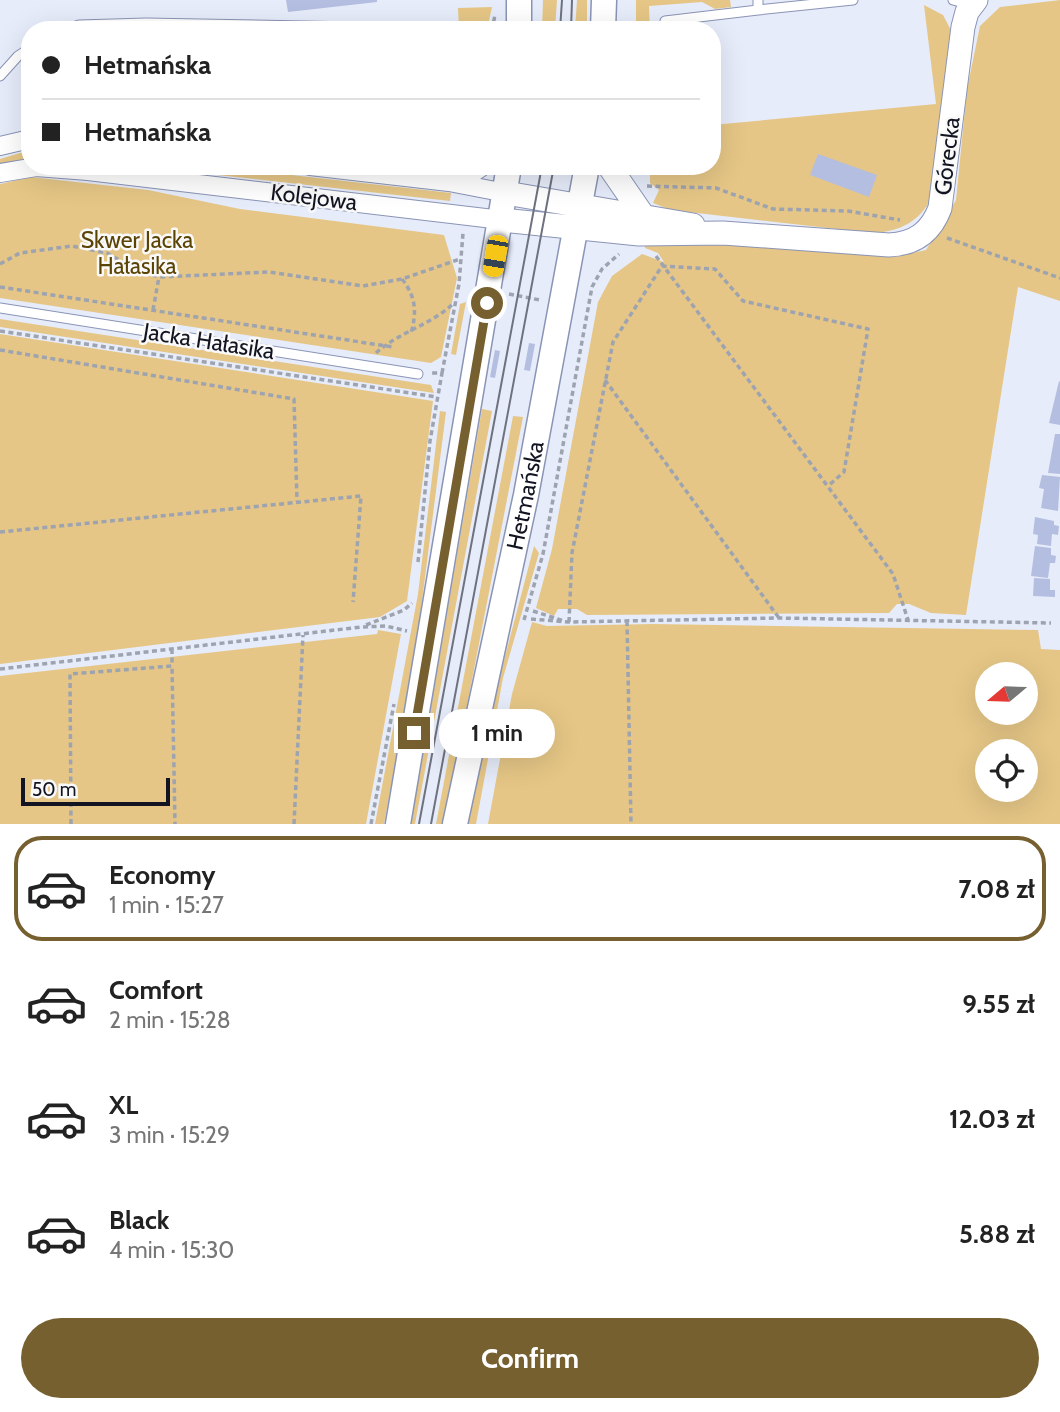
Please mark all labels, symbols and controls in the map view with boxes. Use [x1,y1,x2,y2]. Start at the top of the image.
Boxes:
text: Hetmańska [84,49,211,81]
street label: Górecka [928,115,966,197]
text: Hetmańska [84,116,211,148]
street label: Kolejowa [269,178,359,216]
park label: Skwer Jacka Hałasika [81,226,193,280]
car [482,233,509,279]
route start [471,287,503,319]
street label: Jacka Hałasika [140,317,277,365]
street label: Hetmańska [501,439,550,552]
north arrow [975,662,1038,724]
map controls [975,662,1038,802]
callout: 1 min [438,708,554,758]
route end [398,717,430,749]
text: 1 min [471,719,523,747]
button: locate [975,739,1038,802]
scale bar [21,775,170,807]
text: 50 m [32,778,76,801]
icon: car [25,857,88,920]
text: Economy [109,859,215,891]
text: 7.08 zł [958,873,1035,905]
text: 1 min · 15:27 [109,891,224,919]
icon: car [25,972,88,1035]
text: Comfort [109,974,203,1006]
text: 9.55 zł [962,988,1035,1020]
text: 2 min · 15:28 [109,1006,231,1034]
icon: car [25,1087,88,1150]
text: XL [109,1089,138,1121]
text: 12.03 zł [949,1103,1035,1135]
text: 3 min · 15:29 [109,1121,230,1149]
icon: car [25,1202,88,1265]
text: Black [109,1204,169,1236]
text: 5.88 zł [959,1218,1035,1250]
text: 4 min · 15:30 [109,1236,234,1264]
button: Confirm [21,1318,1039,1398]

